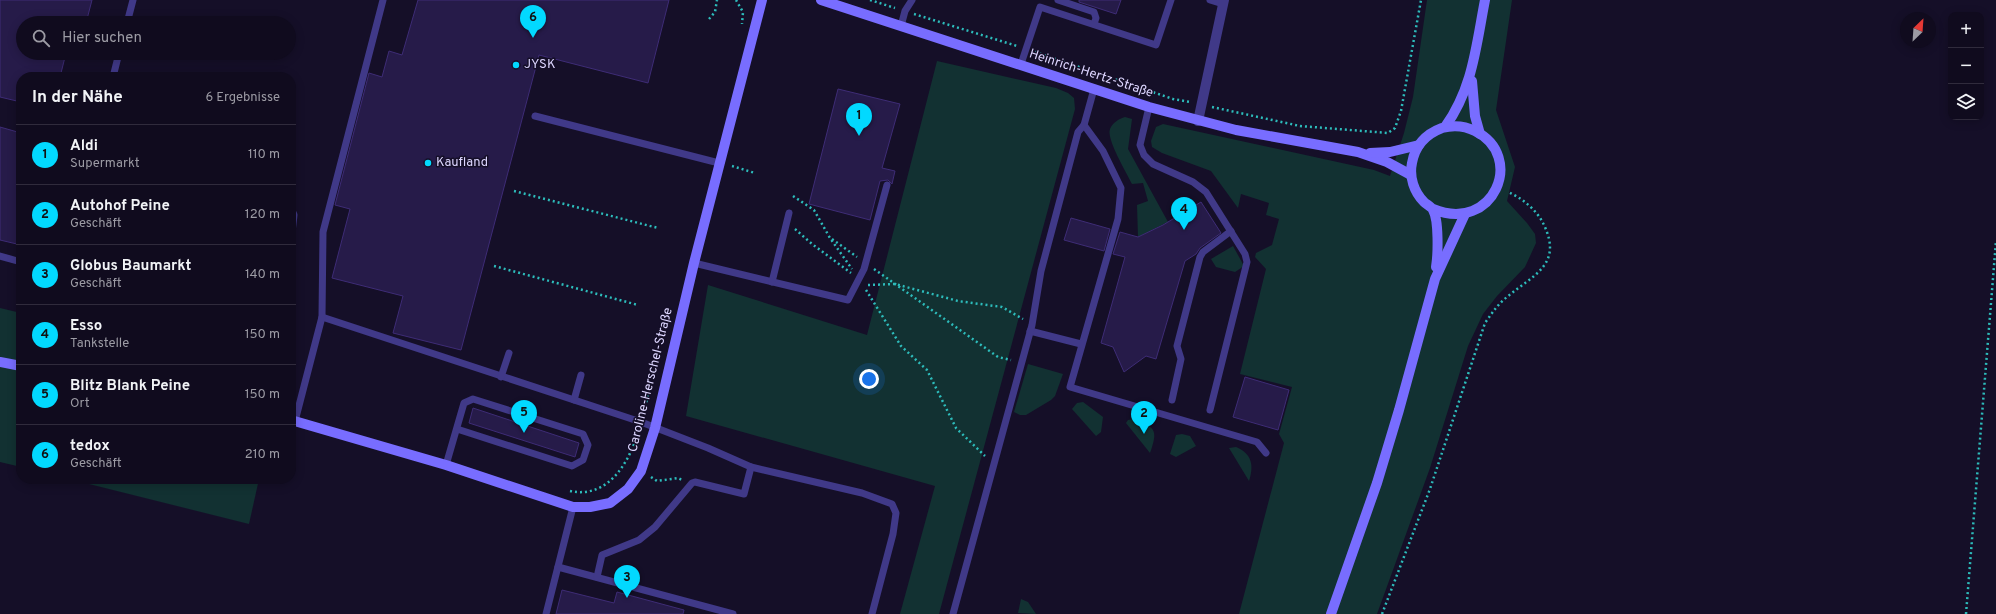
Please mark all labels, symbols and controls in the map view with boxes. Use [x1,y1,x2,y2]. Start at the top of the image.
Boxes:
pin: 6 [520,5,546,38]
north arrow [1900,12,1936,48]
map controls [1948,12,1984,120]
button: + [1948,12,1984,48]
search box [16,16,296,60]
icon: search [30,27,52,49]
text: Hier suchen [62,29,142,48]
street label: Heinrich-Hertz-Straße [1027,46,1155,102]
button: − [1948,48,1984,84]
place label: JYSK [524,57,555,73]
marker: JYSK [511,60,521,70]
button: layers [1948,84,1984,120]
text: In der Nähe [32,87,123,109]
text: 6 Ergebnisse [206,90,280,106]
pin: 1 [846,103,872,136]
text: Aldi [70,137,98,156]
text: 1 [42,147,48,163]
text: 110 m [248,147,280,163]
place label: Kaufland [436,155,488,171]
text: Supermarkt [70,156,140,172]
marker: Kaufland [423,158,433,168]
text: Autohof Peine [70,197,170,216]
pin: 4 [1171,197,1197,230]
text: 2 [41,207,49,223]
text: 120 m [245,207,280,223]
text: Geschäft [70,216,122,232]
text: Globus Baumarkt [70,257,191,276]
text: 3 [41,267,49,283]
text: 140 m [245,267,280,283]
text: Geschäft [70,276,122,292]
street label: Caroline-Herschel-Straße [625,306,677,454]
text: Esso [70,317,102,336]
text: 4 [41,327,49,343]
text: 150 m [245,327,280,343]
text: Tankstelle [70,336,129,352]
your location [859,369,879,389]
text: Blitz Blank Peine [70,377,190,396]
text: 5 [41,387,49,403]
text: 150 m [245,387,280,403]
text: Ort [70,396,90,412]
pin: 5 [511,400,537,433]
pin: 2 [1131,401,1157,434]
text: tedox [70,437,110,456]
text: 6 [41,447,49,463]
text: 210 m [245,447,280,463]
text: Geschäft [70,456,122,472]
pin: 3 [614,565,640,598]

